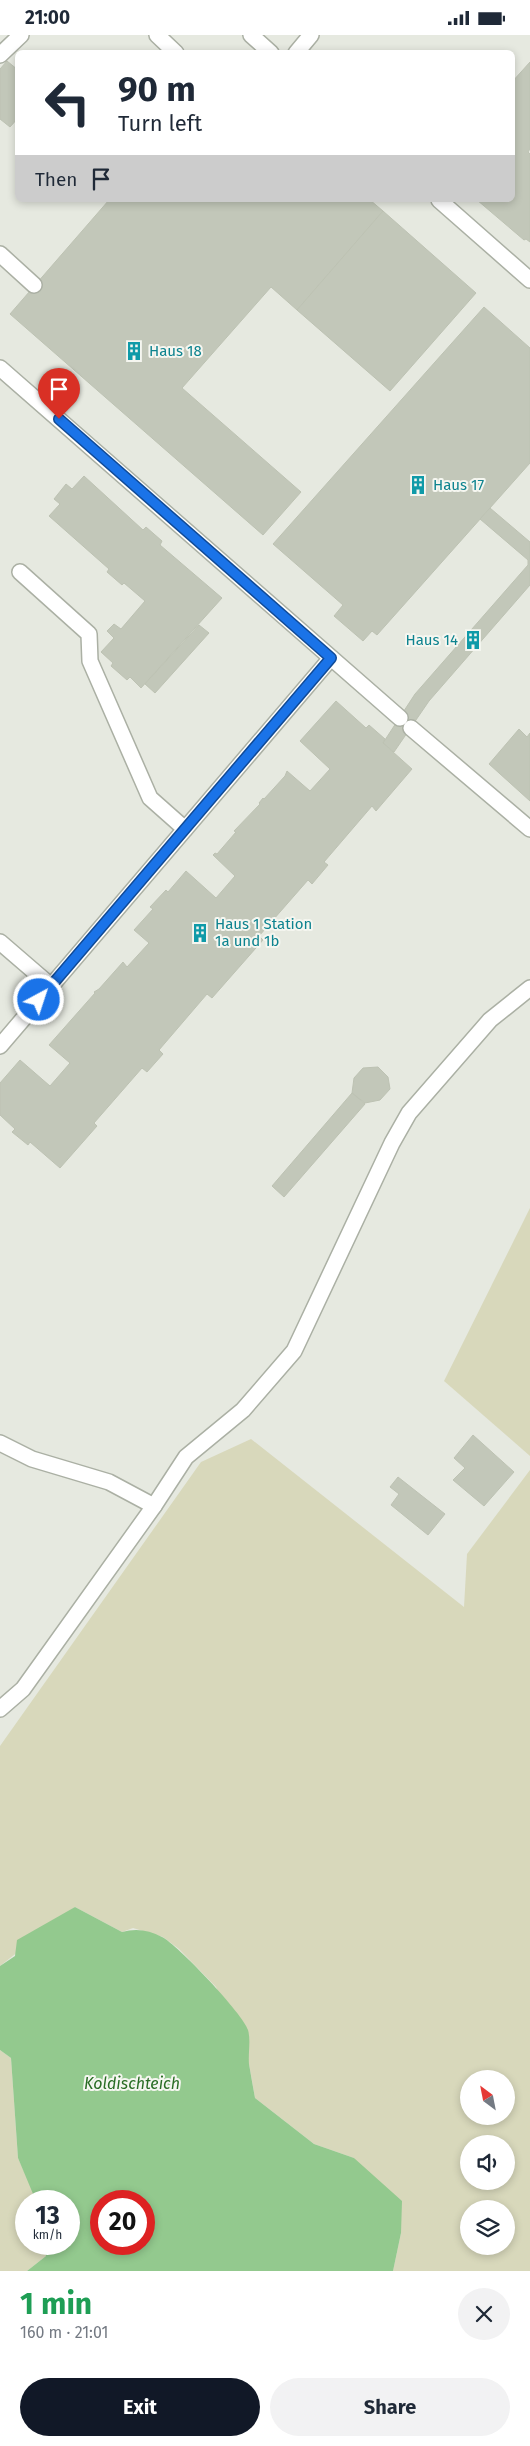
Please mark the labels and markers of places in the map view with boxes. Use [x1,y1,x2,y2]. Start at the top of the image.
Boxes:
building icon: Haus 18 [123,340,145,362]
place label: Haus 18 [149,342,202,360]
pin [38,368,80,419]
building icon: Haus 17 [407,474,429,496]
place label: Haus 17 [433,476,485,494]
building icon: Haus 14 [462,629,484,651]
place label: Haus 14 [405,631,458,649]
place label: Haus 1 Station 1a und 1b [215,915,312,950]
building icon: Haus 1 Station 1a und 1b [189,922,211,944]

